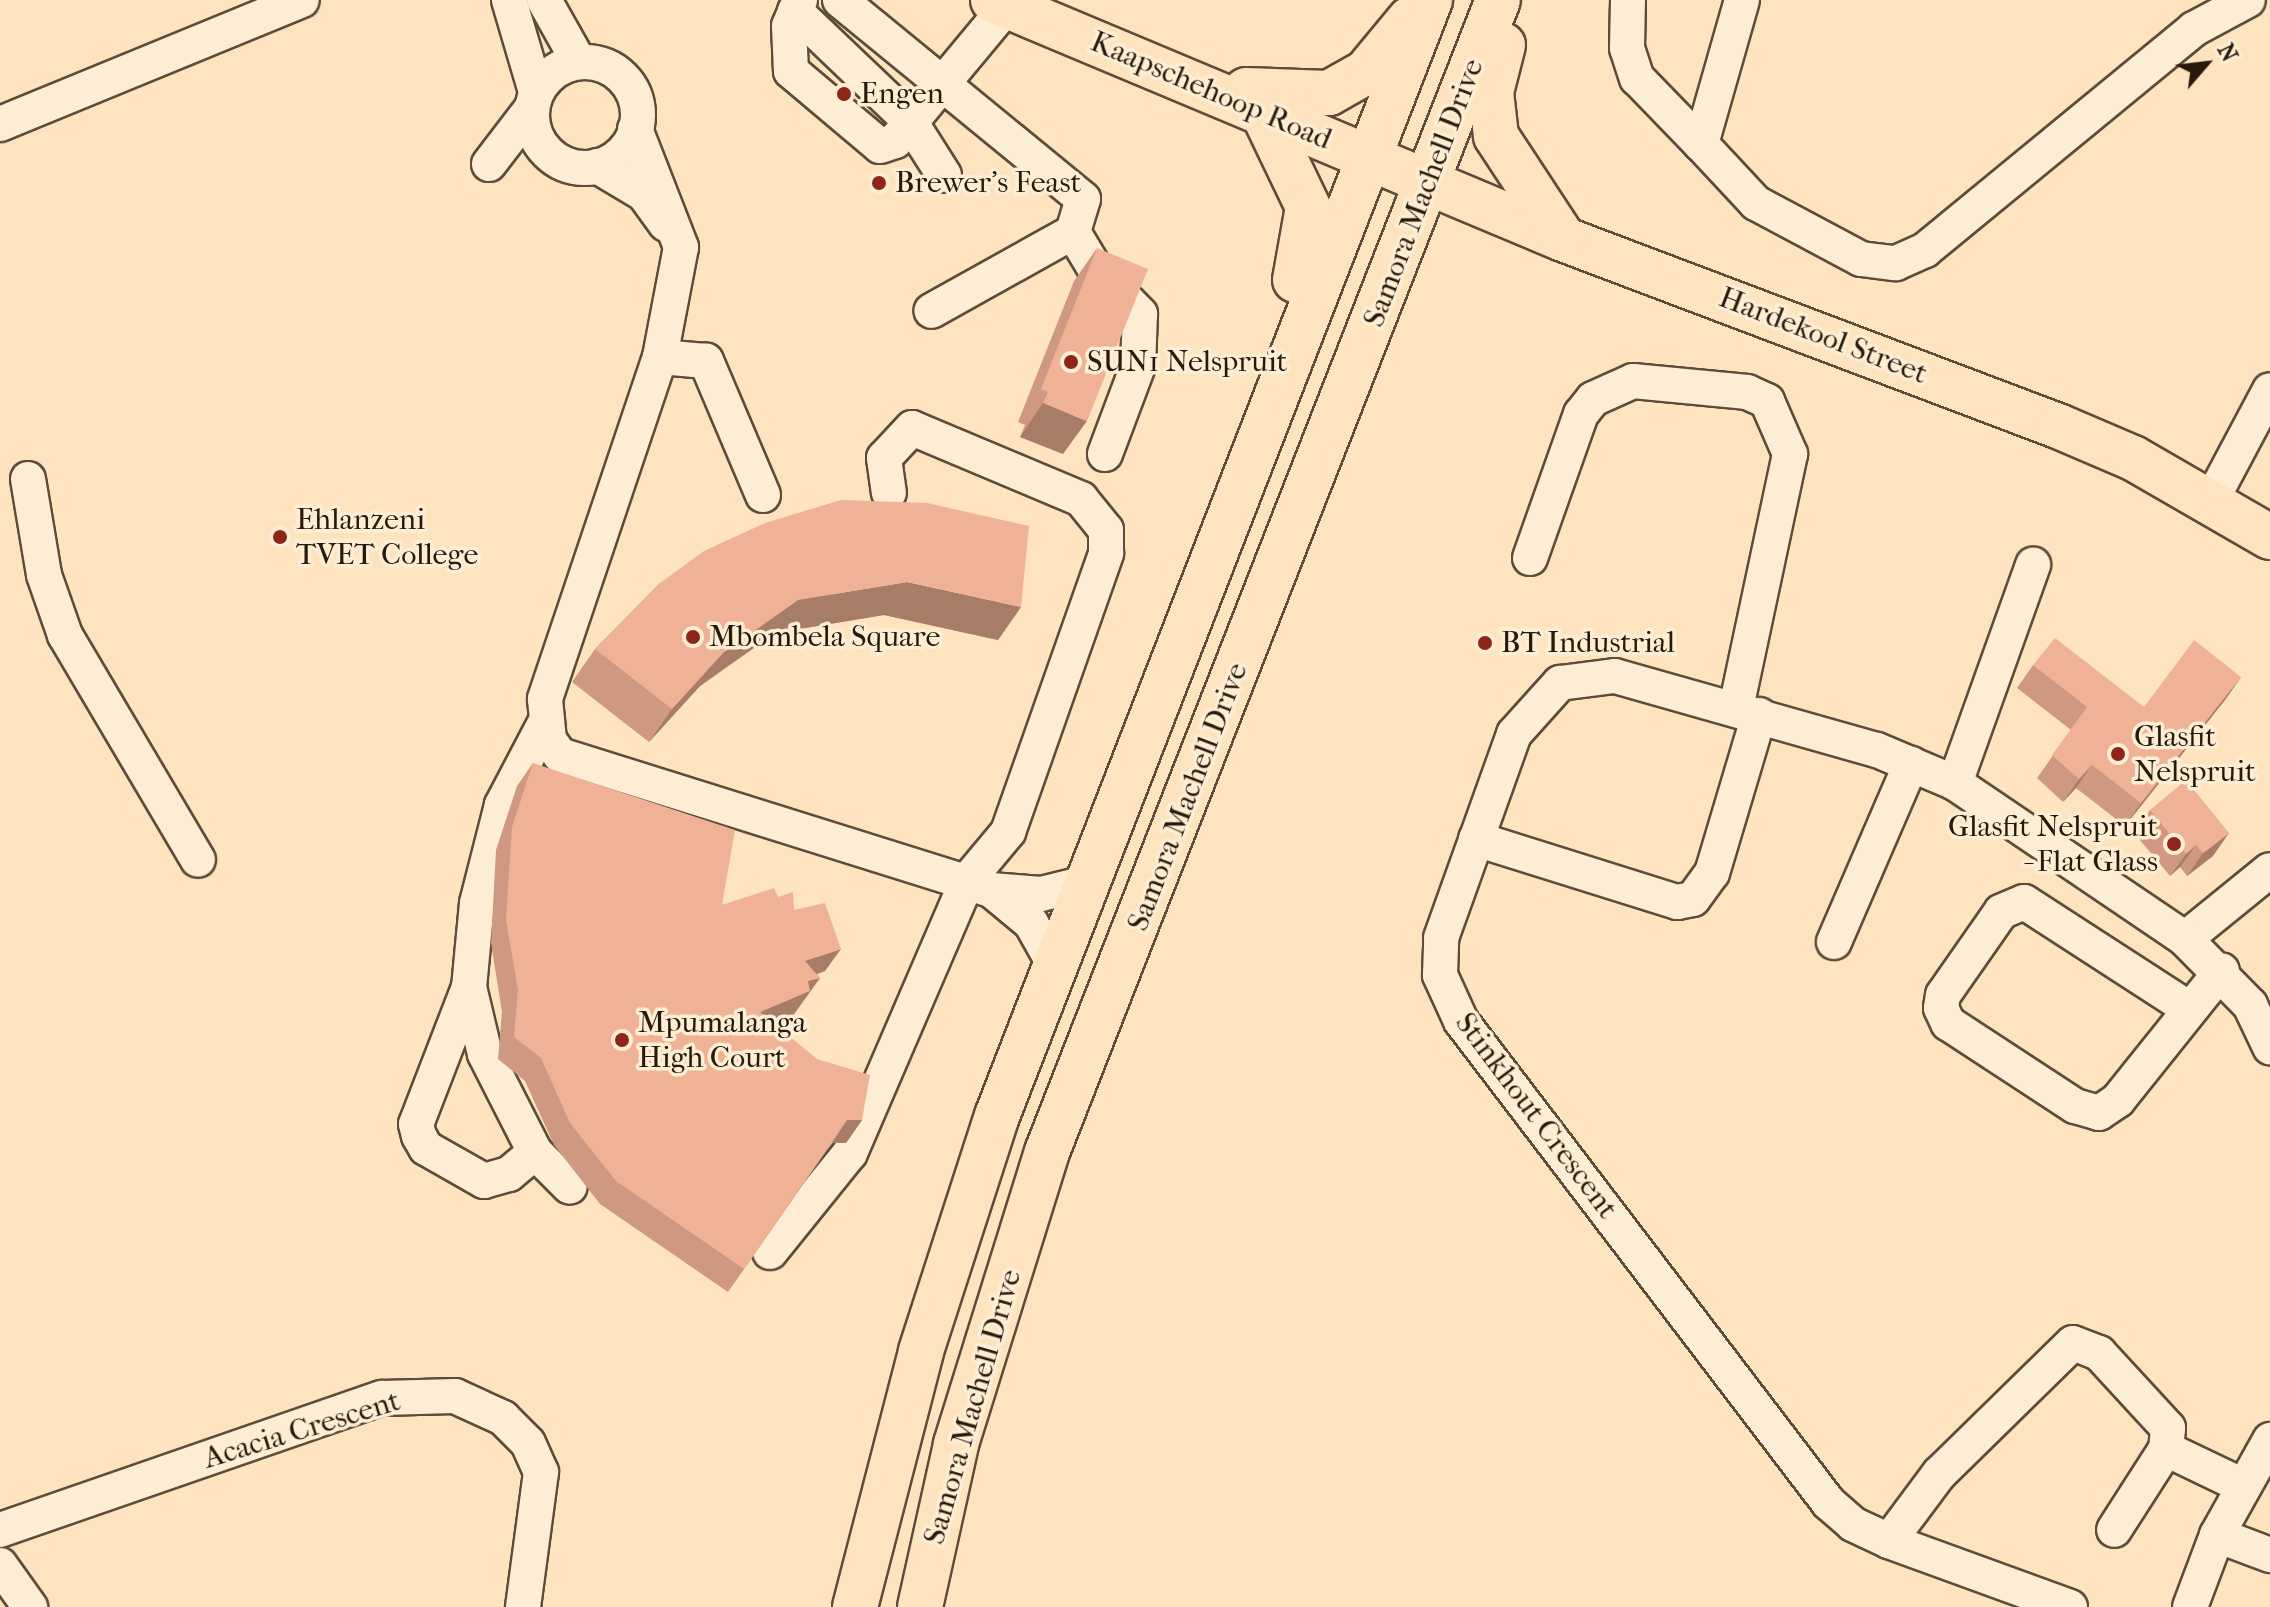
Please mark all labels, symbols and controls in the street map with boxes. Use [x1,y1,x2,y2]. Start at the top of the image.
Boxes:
street label: Kaapschehoop Road [1085,24,1337,158]
north arrow [2166,24,2246,104]
text: N [2212,39,2243,66]
street label: Samora Machell Drive [1356,54,1492,332]
place label: Engen [860,76,944,112]
marker: Engen [835,85,853,103]
place label: Brewer's Feast [895,165,1081,201]
marker: Brewer's Feast [870,174,888,192]
street label: Hardekool Street [1714,280,1932,392]
place label: SUN1 Nelspruit [1087,344,1287,380]
marker: SUN1 Nelspruit [1062,353,1080,371]
place label: Ehlanzeni TVET College [296,502,478,572]
marker: Ehlanzeni TVET College [271,528,289,546]
place label: Mbombela Square [709,619,940,655]
place label: BT Industrial [1501,625,1675,661]
marker: Mbombela Square [684,628,702,646]
marker: BT Industrial [1476,634,1494,652]
street label: Samora Machell Drive [1120,658,1256,936]
place label: Glasfit Nelspruit [2134,719,2256,790]
marker: Glasfit Nelspruit [2109,745,2127,763]
place label: Glasfit Nelspruit - Flat Glass [1948,809,2158,880]
marker: Glasfit Nelspruit - Flat Glass [2165,835,2183,853]
place label: Mpumalanga High Court [638,1005,807,1076]
street label: Stinkhout Crescent [1447,1006,1625,1226]
marker: Mpumalanga High Court [613,1031,631,1049]
street label: Samora Machell Drive [916,1265,1030,1549]
street label: Acacia Crescent [199,1383,405,1477]

